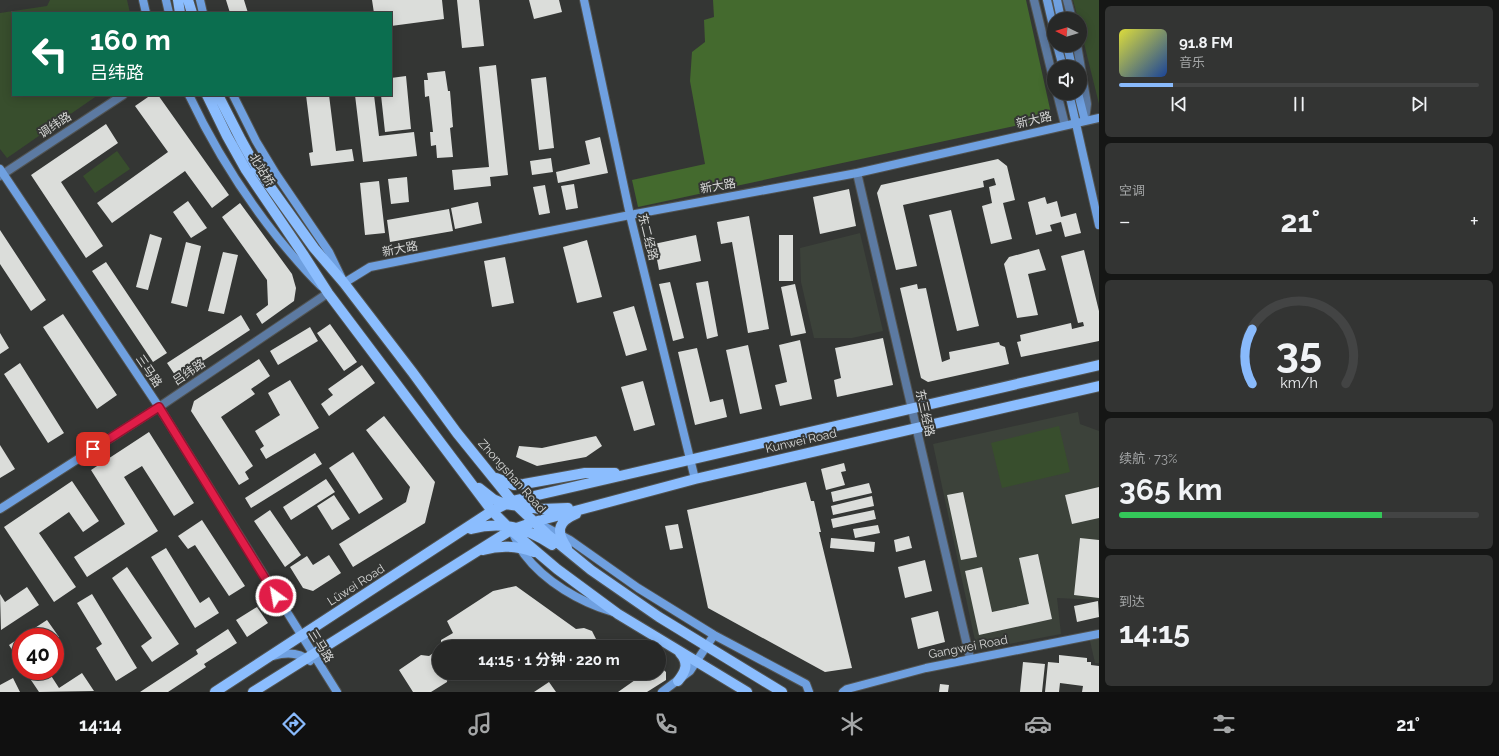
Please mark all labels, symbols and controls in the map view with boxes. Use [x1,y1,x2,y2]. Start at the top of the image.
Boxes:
north arrow [1047,12,1087,52]
map controls [1047,12,1087,100]
text: 160 m [90,24,171,57]
icon: left [24,28,76,80]
text: 91.8 FM [1179,34,1233,52]
text: 音乐 [1179,55,1205,70]
button: sound [1047,60,1087,100]
text: 吕纬路 [90,62,144,83]
icon: previous [1168,93,1190,115]
icon: pause [1288,93,1310,115]
icon: next [1408,93,1430,115]
street label: 调纬路 [36,109,74,141]
street label: 新大路 [1015,109,1053,131]
street label: 北站桥 [247,151,277,189]
street label: 新大路 [699,176,737,196]
text: 空调 [1119,183,1145,198]
text: 21° [1281,204,1320,239]
text: − [1119,208,1131,234]
text: + [1470,208,1479,234]
street label: 东二经路 [635,212,661,262]
street label: 新大路 [381,239,419,259]
text: 35 [1276,328,1322,377]
street label: 三马路 [133,352,165,390]
street label: 吕纬路 [170,356,208,388]
text: km/h [1280,375,1318,391]
street label: 东三经路 [913,388,937,438]
street label: Kunwei Road [764,426,838,456]
pin [76,432,110,466]
street label: Zhongshan Road [475,436,549,516]
icon: arrive [82,438,104,460]
text: 续航 · 73% [1119,451,1177,466]
text: 365 km [1119,472,1222,507]
street label: Lüwei Road [325,561,387,609]
position arrow [255,575,297,617]
text: 到达 [1119,594,1145,609]
text: 14:15 [1119,615,1190,650]
street label: 三马路 [306,627,336,665]
speed limit sign: 40 [12,628,64,680]
street label: Gangwei Road [927,632,1009,662]
text: 14:15 · 1 分钟 · 220 m [478,651,620,669]
icon: directions [280,710,308,738]
icon: music [466,710,494,738]
icon: phone [652,710,680,738]
icon: climate [838,710,866,738]
icon: car [1024,710,1052,738]
icon: filters [1210,710,1238,738]
text: 14:14 [79,714,122,735]
text: 21° [1396,714,1420,735]

